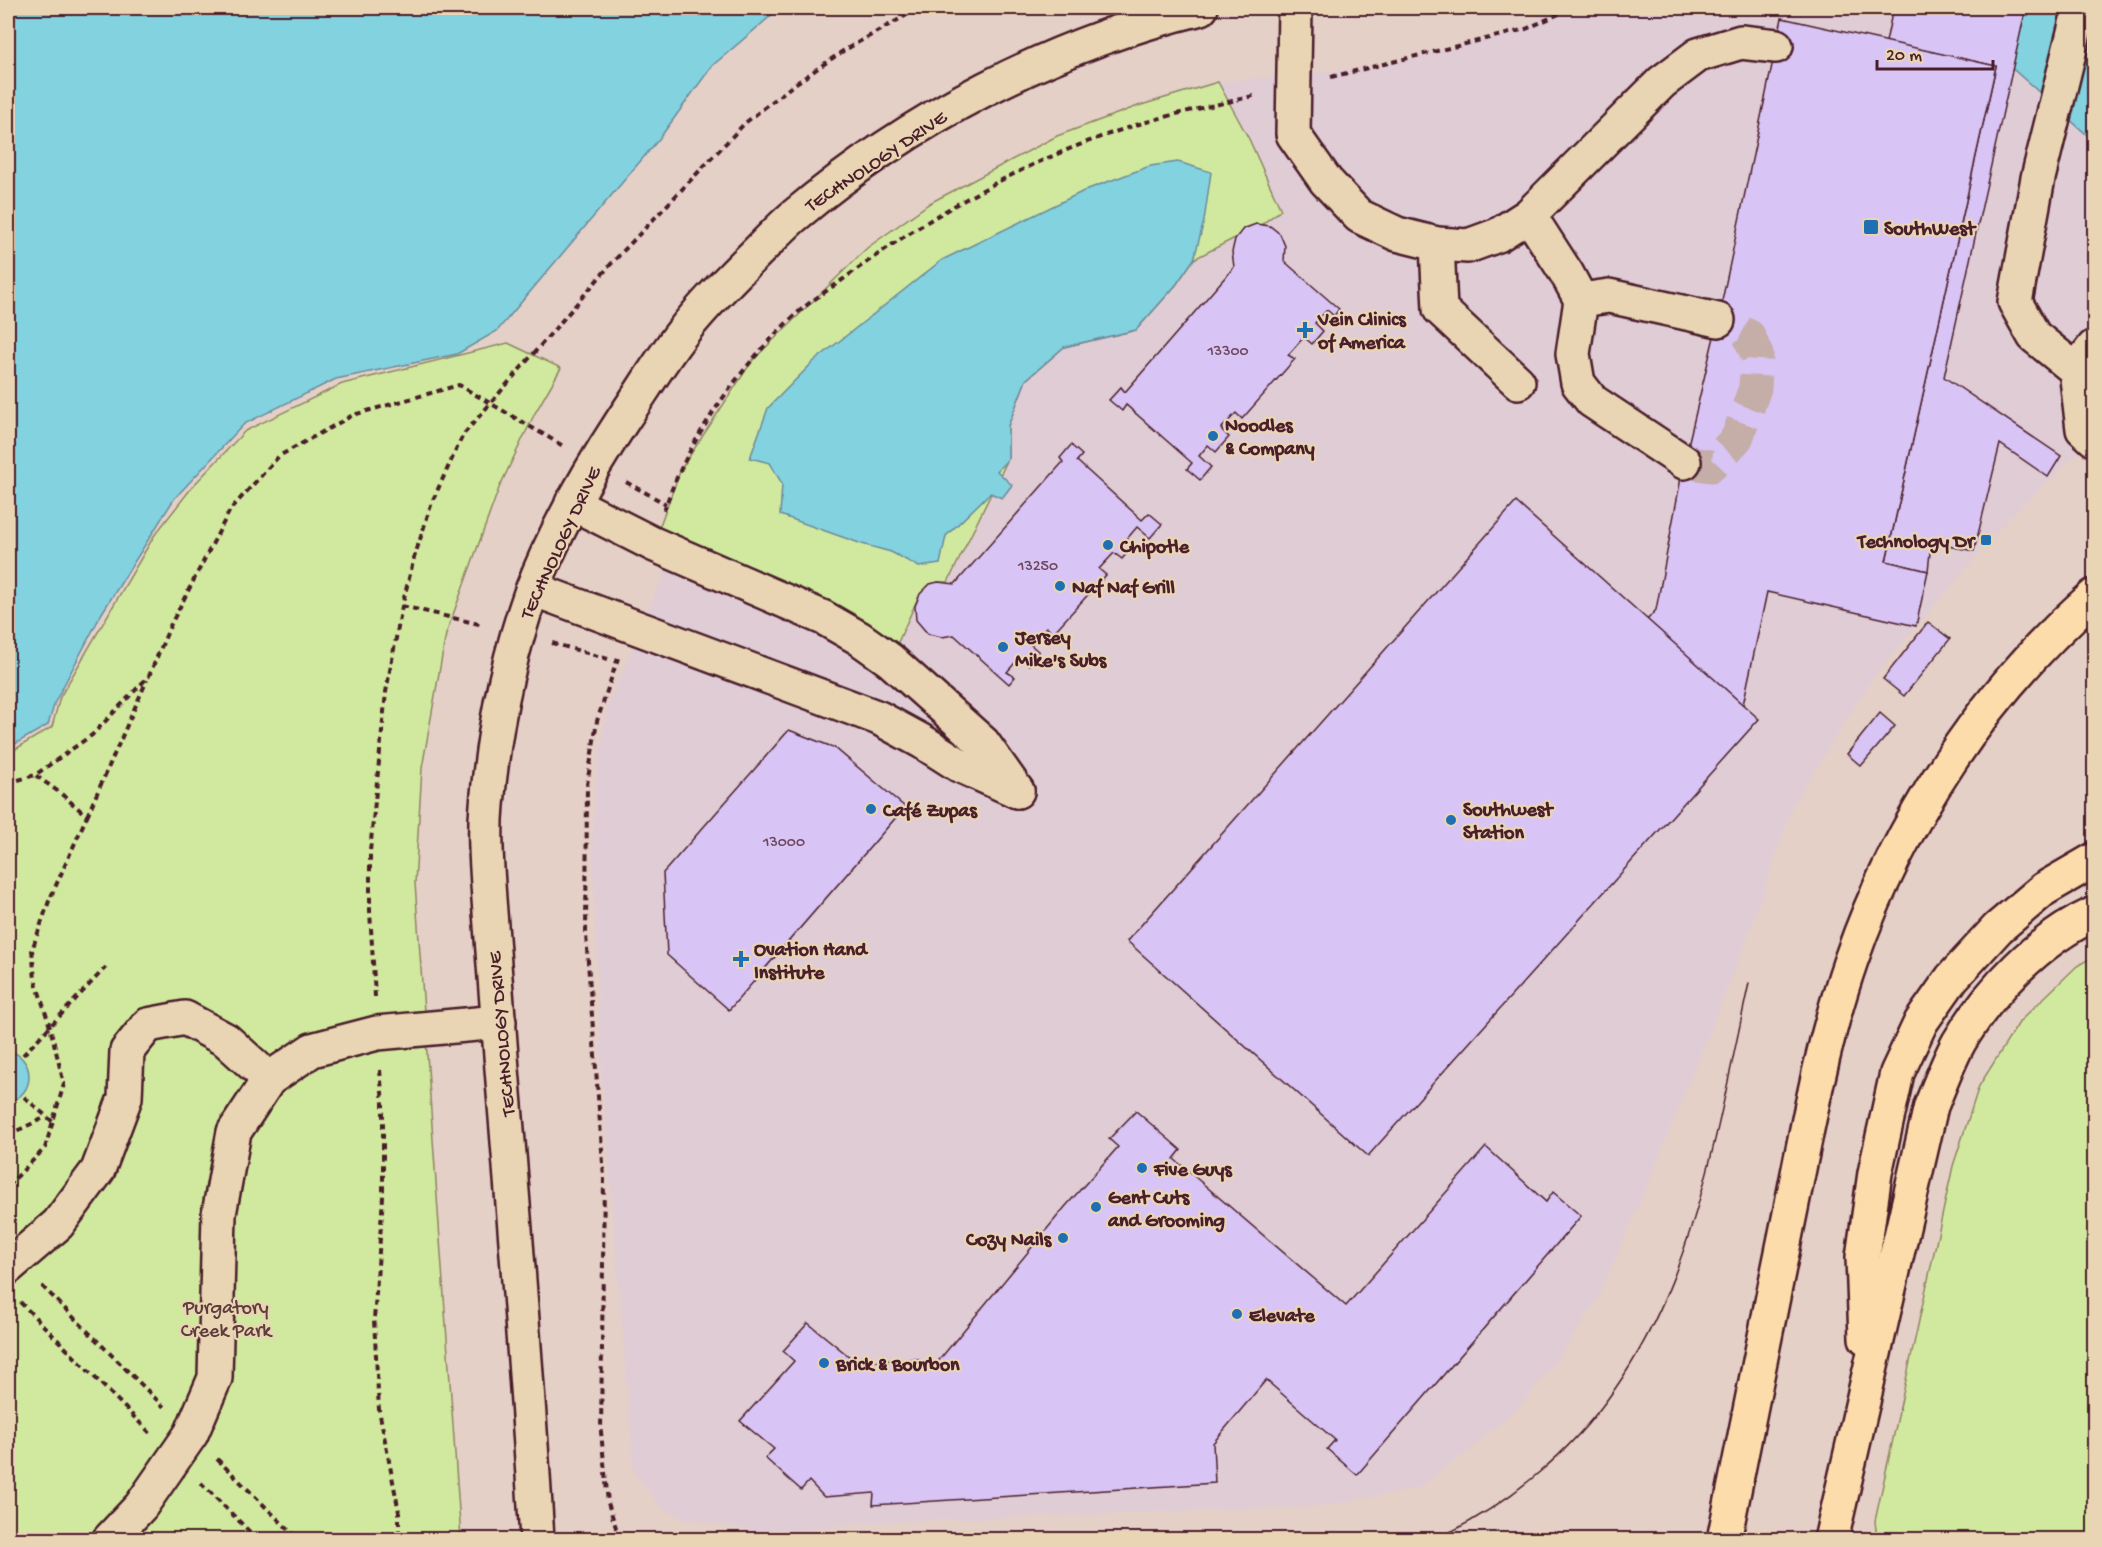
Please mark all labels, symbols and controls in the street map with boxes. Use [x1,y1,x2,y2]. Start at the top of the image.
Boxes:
scale bar [1877,33,1992,71]
text: 20 m [1886,46,1922,67]
street label: TECHNOLOGY DRIVE [801,106,953,219]
marker: SouthWest [1862,218,1880,236]
place label: SouthWest [1884,219,1977,242]
place label: Vein Clinics of America [1317,310,1407,356]
marker: Vein Clinics of America [1296,321,1314,339]
house number: 13300 [1206,343,1249,362]
place label: Noodles & Company [1225,416,1315,462]
marker: Noodles & Company [1206,429,1220,443]
street label: TECHNOLOGY DRIVE [516,462,608,624]
place label: Technology Dr [1856,532,1976,555]
marker: Technology Dr [1979,533,1993,547]
place label: Chipotle [1119,537,1190,560]
marker: Chipotle [1101,538,1115,552]
house number: 13250 [1017,558,1058,577]
place label: Naf Naf Grill [1072,578,1175,601]
marker: Naf Naf Grill [1053,579,1067,593]
place label: Jersey Mike's Subs [1014,628,1108,674]
marker: Jersey Mike's Subs [996,640,1010,654]
place label: Southwest Station [1463,800,1554,846]
place label: Café Zupas [882,801,978,824]
marker: Café Zupas [864,802,878,816]
marker: Southwest Station [1444,813,1458,827]
house number: 13000 [762,834,805,853]
place label: Ovation Hand Institute [754,940,869,986]
street label: TECHNOLOGY DRIVE [485,949,522,1118]
marker: Ovation Hand Institute [732,950,750,968]
place label: Five Guys [1153,1160,1233,1183]
marker: Five Guys [1135,1161,1149,1175]
place label: Gent Cuts and Grooming [1107,1188,1225,1234]
marker: Gent Cuts and Grooming [1089,1200,1103,1214]
place label: Cozy Nails [965,1230,1053,1253]
marker: Cozy Nails [1056,1231,1070,1245]
park label: Purgatory Creek Park [181,1298,273,1344]
place label: Elevate [1249,1306,1315,1329]
marker: Elevate [1230,1307,1244,1321]
place label: Brick & Bourbon [835,1355,960,1378]
marker: Brick & Bourbon [817,1356,831,1370]

